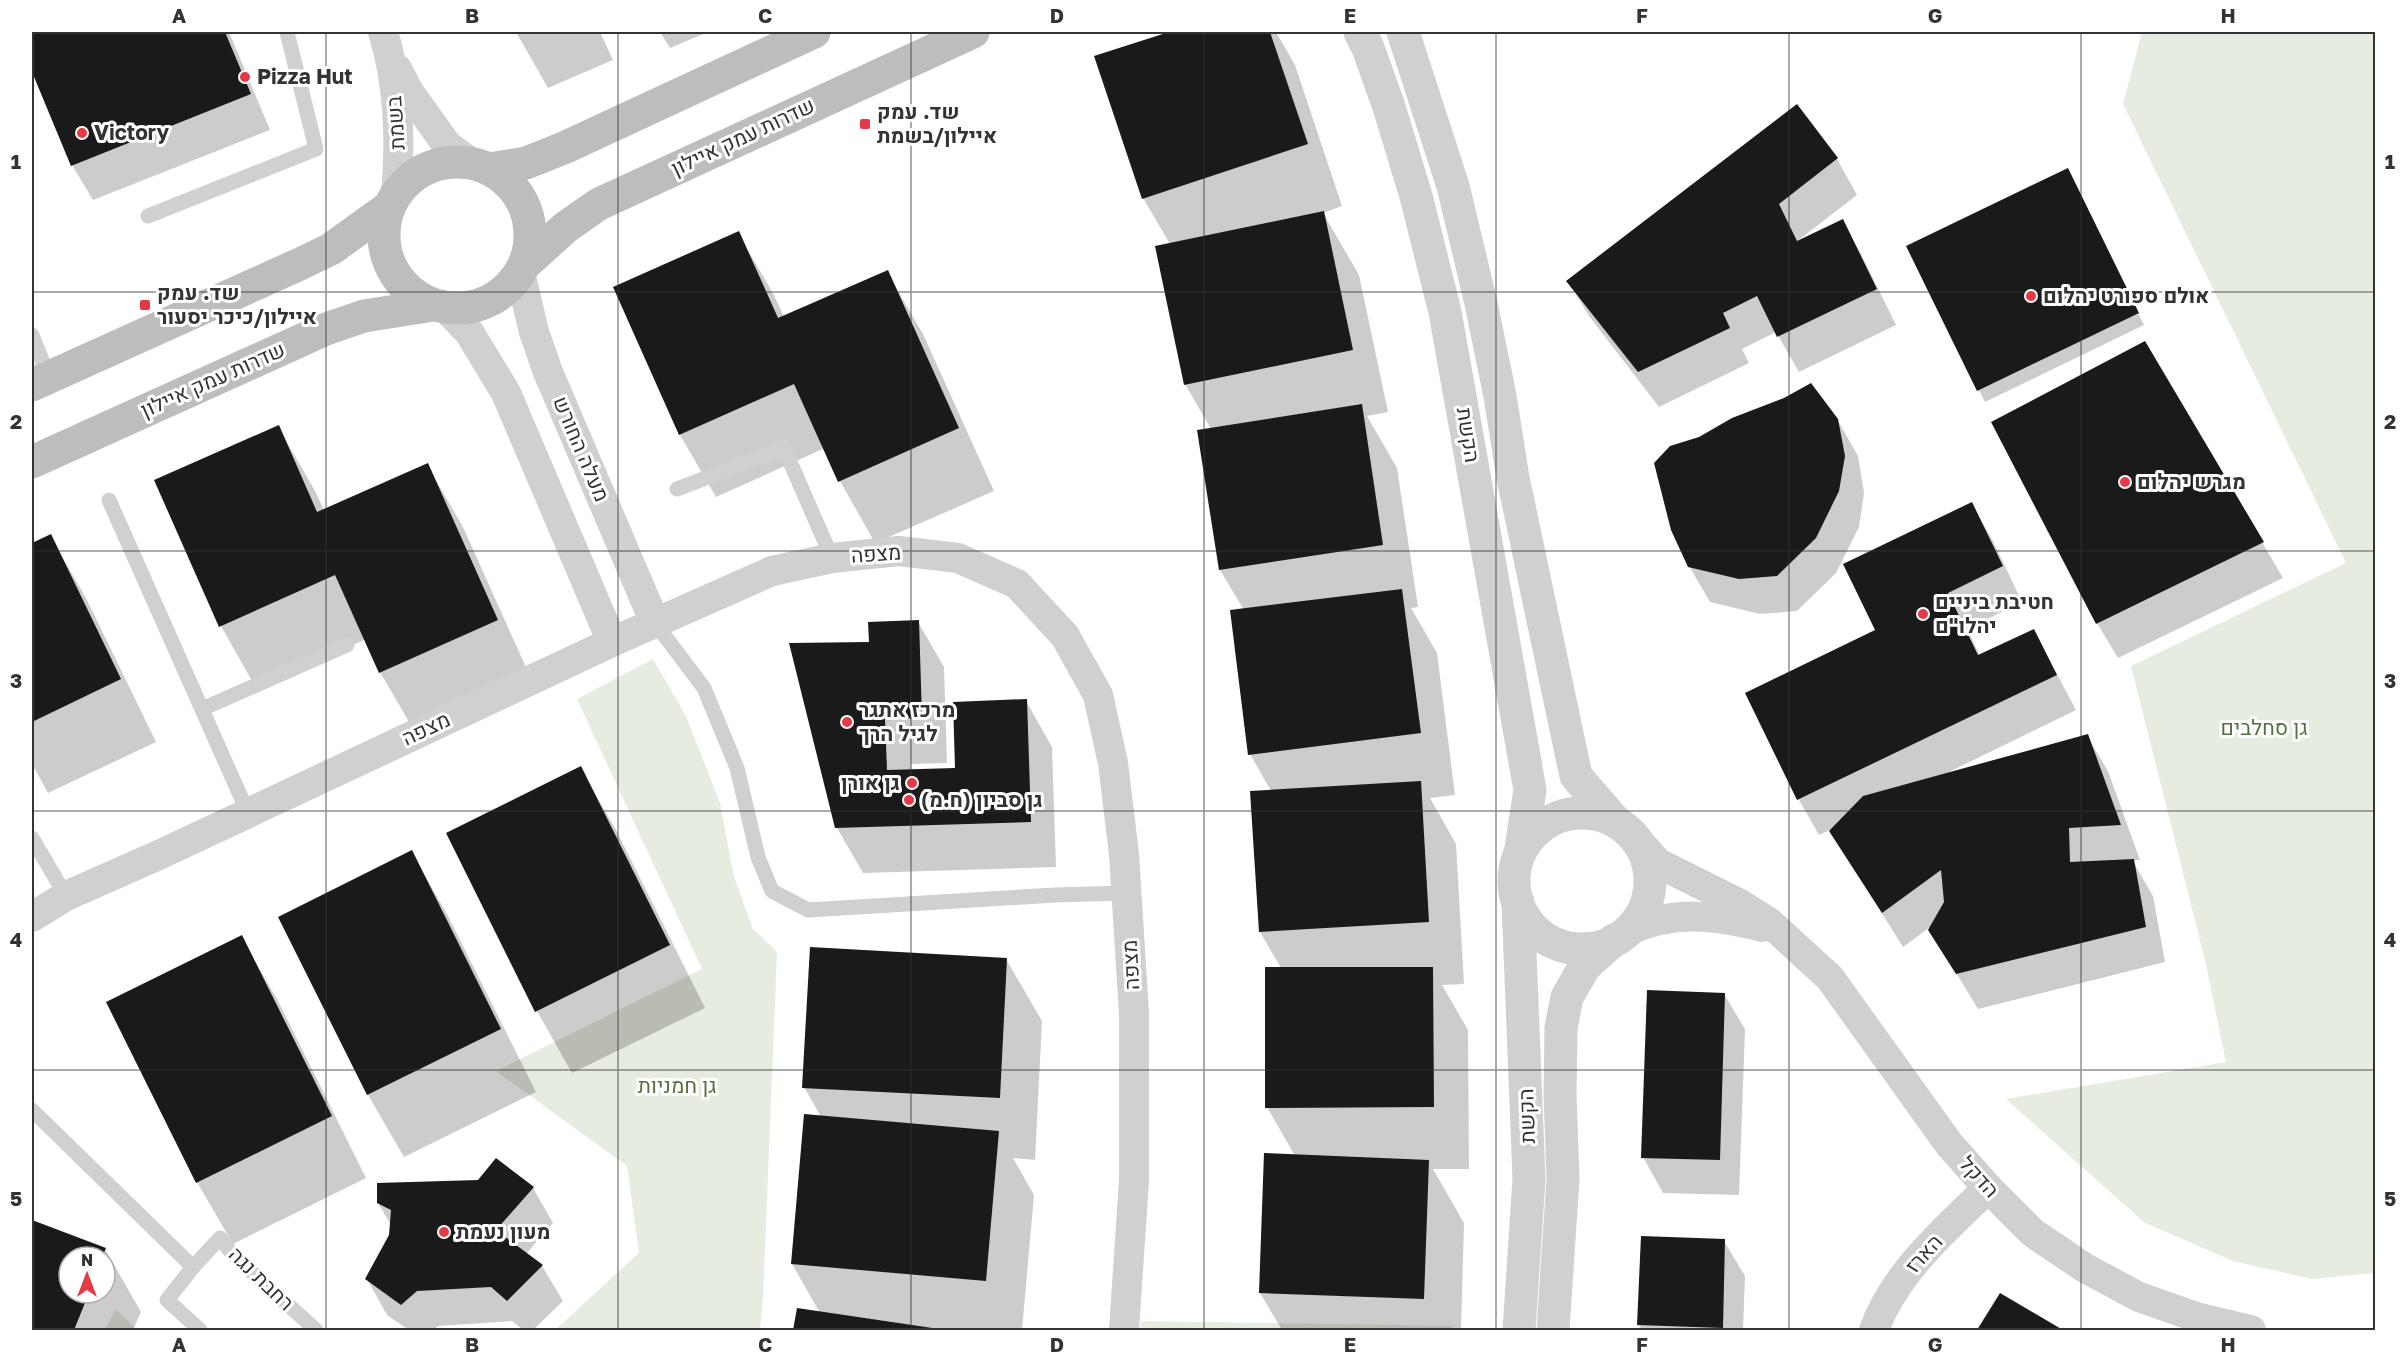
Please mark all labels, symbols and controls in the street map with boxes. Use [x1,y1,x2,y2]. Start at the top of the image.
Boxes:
text: A [172,3,186,27]
text: B [465,3,479,27]
text: C [758,3,772,27]
text: D [1050,3,1064,27]
text: E [1344,3,1356,27]
text: F [1636,3,1648,27]
text: G [1928,3,1942,27]
text: H [2220,3,2236,27]
place label: Pizza Hut [257,63,353,89]
marker: Pizza Hut [238,70,252,84]
street label: שדרות עמק איילון [667,91,819,181]
street label: בשמת [380,95,410,151]
place label: שד. עמק איילון/בשמת [877,98,997,148]
marker: שד. עמק איילון/בשמת [858,117,872,131]
place label: Victory [94,119,169,145]
marker: Victory [75,126,89,140]
text: 1 [11,149,21,173]
text: 1 [2385,149,2395,173]
place label: שד. עמק איילון/כיכר יסעור [157,279,317,329]
place label: אולם ספורט יהלום [2043,282,2209,308]
marker: אולם ספורט יהלום [2024,289,2038,303]
marker: שד. עמק איילון/כיכר יסעור [138,298,152,312]
street label: שדרות עמק איילון [136,336,289,423]
street label: מעלה החורש [548,392,616,505]
street label: הקשת [1452,406,1486,464]
text: 2 [10,409,22,433]
text: 2 [2384,409,2396,433]
place label: מגרש יהלום [2137,468,2246,494]
marker: מגרש יהלום [2118,475,2132,489]
street label: מצפה [850,538,902,568]
place label: חטיבת ביניים יהלו"ם [1935,588,2054,638]
marker: חטיבת ביניים יהלו"ם [1916,607,1930,621]
text: 3 [10,668,22,692]
text: 3 [2384,668,2396,692]
place label: מרכז אתגר לגיל הרך [859,696,955,746]
street label: מצפה [397,706,454,751]
park label: גן סחלבים [2220,714,2308,740]
marker: מרכז אתגר לגיל הרך [840,715,854,729]
place label: גן אורן [841,769,900,795]
marker: גן אורן [905,776,919,790]
place label: גן סביון (ח.מ) [921,786,1043,812]
marker: גן סביון (ח.מ) [902,793,916,807]
text: 4 [10,927,22,951]
text: 4 [2384,927,2396,951]
street label: מצפה [1116,939,1144,991]
park label: גן חמניות [638,1072,716,1098]
street label: הקשת [1512,1088,1540,1144]
street label: הדקל [1954,1150,2005,1203]
text: 5 [10,1186,22,1210]
text: 5 [2384,1186,2396,1210]
place label: מעון נעמת [456,1218,550,1244]
marker: מעון נעמת [437,1225,451,1239]
street label: הארז [1899,1228,1947,1278]
street label: רחבת נגה [224,1241,300,1316]
north arrow [57,1245,117,1305]
text: N [81,1250,93,1270]
text: A [172,1332,186,1356]
text: B [465,1332,479,1356]
text: C [758,1332,772,1356]
text: D [1050,1332,1064,1356]
text: E [1344,1332,1356,1356]
text: F [1636,1332,1648,1356]
text: G [1928,1332,1942,1356]
text: H [2220,1332,2236,1356]

